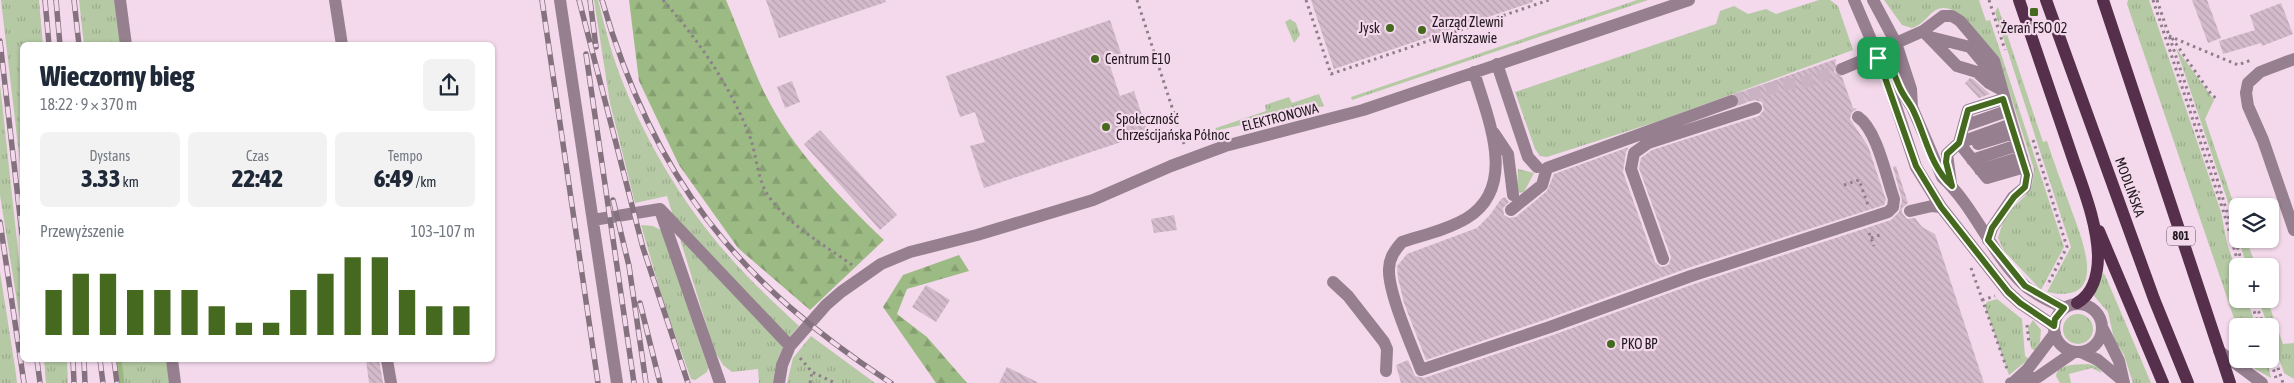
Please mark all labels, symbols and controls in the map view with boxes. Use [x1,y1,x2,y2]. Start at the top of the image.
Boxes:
marker: Żerań FSO 02 [2028,6,2040,18]
place label: Zarząd Zlewni w Warszawie [1432,14,1504,46]
place label: Jysk [1359,20,1380,36]
place label: Żerań FSO 02 [2001,20,2067,36]
marker: Jysk [1384,22,1396,34]
marker: Zarząd Zlewni w Warszawie [1416,24,1428,36]
pin [1857,37,1899,79]
icon: arrive [1864,44,1892,72]
place label: Centrum E10 [1105,51,1171,67]
marker: Centrum E10 [1089,53,1101,65]
button: share [423,59,475,111]
text: Wieczorny bieg [40,60,194,92]
text: 18:22 · 9 × 370 m [40,95,137,113]
street label: ELEKTRONOWA [1240,100,1320,134]
place label: Społeczność Chrześcijańska Północ [1116,111,1230,143]
marker: Społeczność Chrześcijańska Północ [1100,121,1112,133]
text: Dystans [89,148,130,164]
text: Czas [246,148,269,164]
text: Tempo [388,148,423,164]
street label: MODLIŃSKA [2112,155,2149,219]
text: 3.33 [81,164,121,192]
text: 22:42 [232,164,283,192]
text: 6:49 [374,164,414,192]
text: km [121,174,139,190]
text: /km [414,174,436,190]
map controls [2229,198,2279,368]
button: layers [2229,198,2279,248]
text: Przewyższenie [40,222,124,240]
text: 103–107 m [411,222,475,240]
road number: 801 [2167,227,2195,246]
button: + [2229,258,2279,308]
button: − [2229,318,2279,368]
place label: PKO BP [1621,336,1658,352]
marker: PKO BP [1605,338,1617,350]

